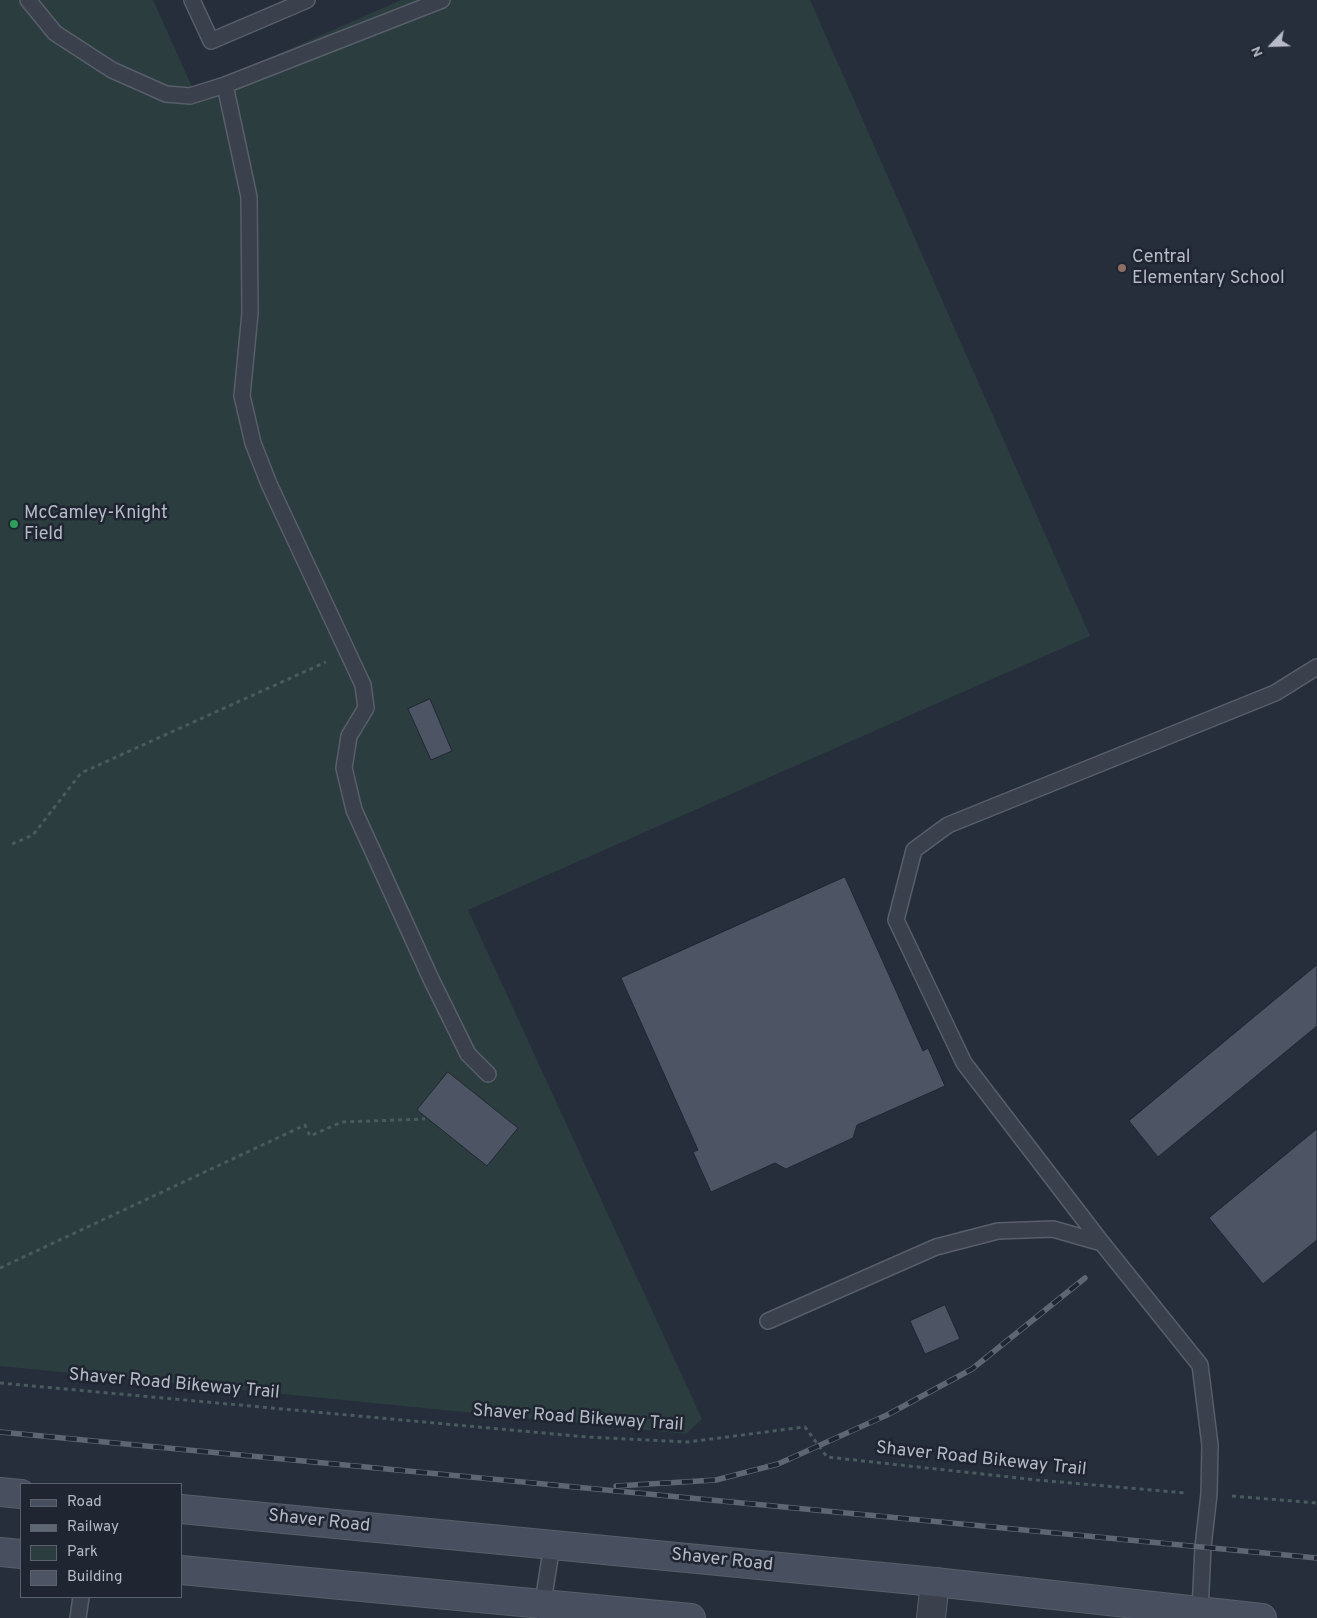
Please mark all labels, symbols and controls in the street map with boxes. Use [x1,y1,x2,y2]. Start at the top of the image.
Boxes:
north arrow [1247,20,1297,70]
text: N [1248,43,1268,59]
place label: Central Elementary School [1132,247,1285,290]
marker: Central Elementary School [1116,262,1128,274]
place label: McCamley-Knight Field [24,503,168,546]
marker: McCamley-Knight Field [8,518,20,530]
street label: Shaver Road Bikeway Trail [68,1365,280,1405]
street label: Shaver Road Bikeway Trail [472,1401,684,1437]
street label: Shaver Road Bikeway Trail [875,1438,1087,1482]
legend [20,1483,182,1598]
text: Road [67,1493,102,1512]
street label: Shaver Road [267,1506,371,1538]
text: Railway [67,1518,119,1537]
text: Park [67,1543,98,1562]
street label: Shaver Road [670,1545,774,1577]
text: Building [67,1568,122,1587]

